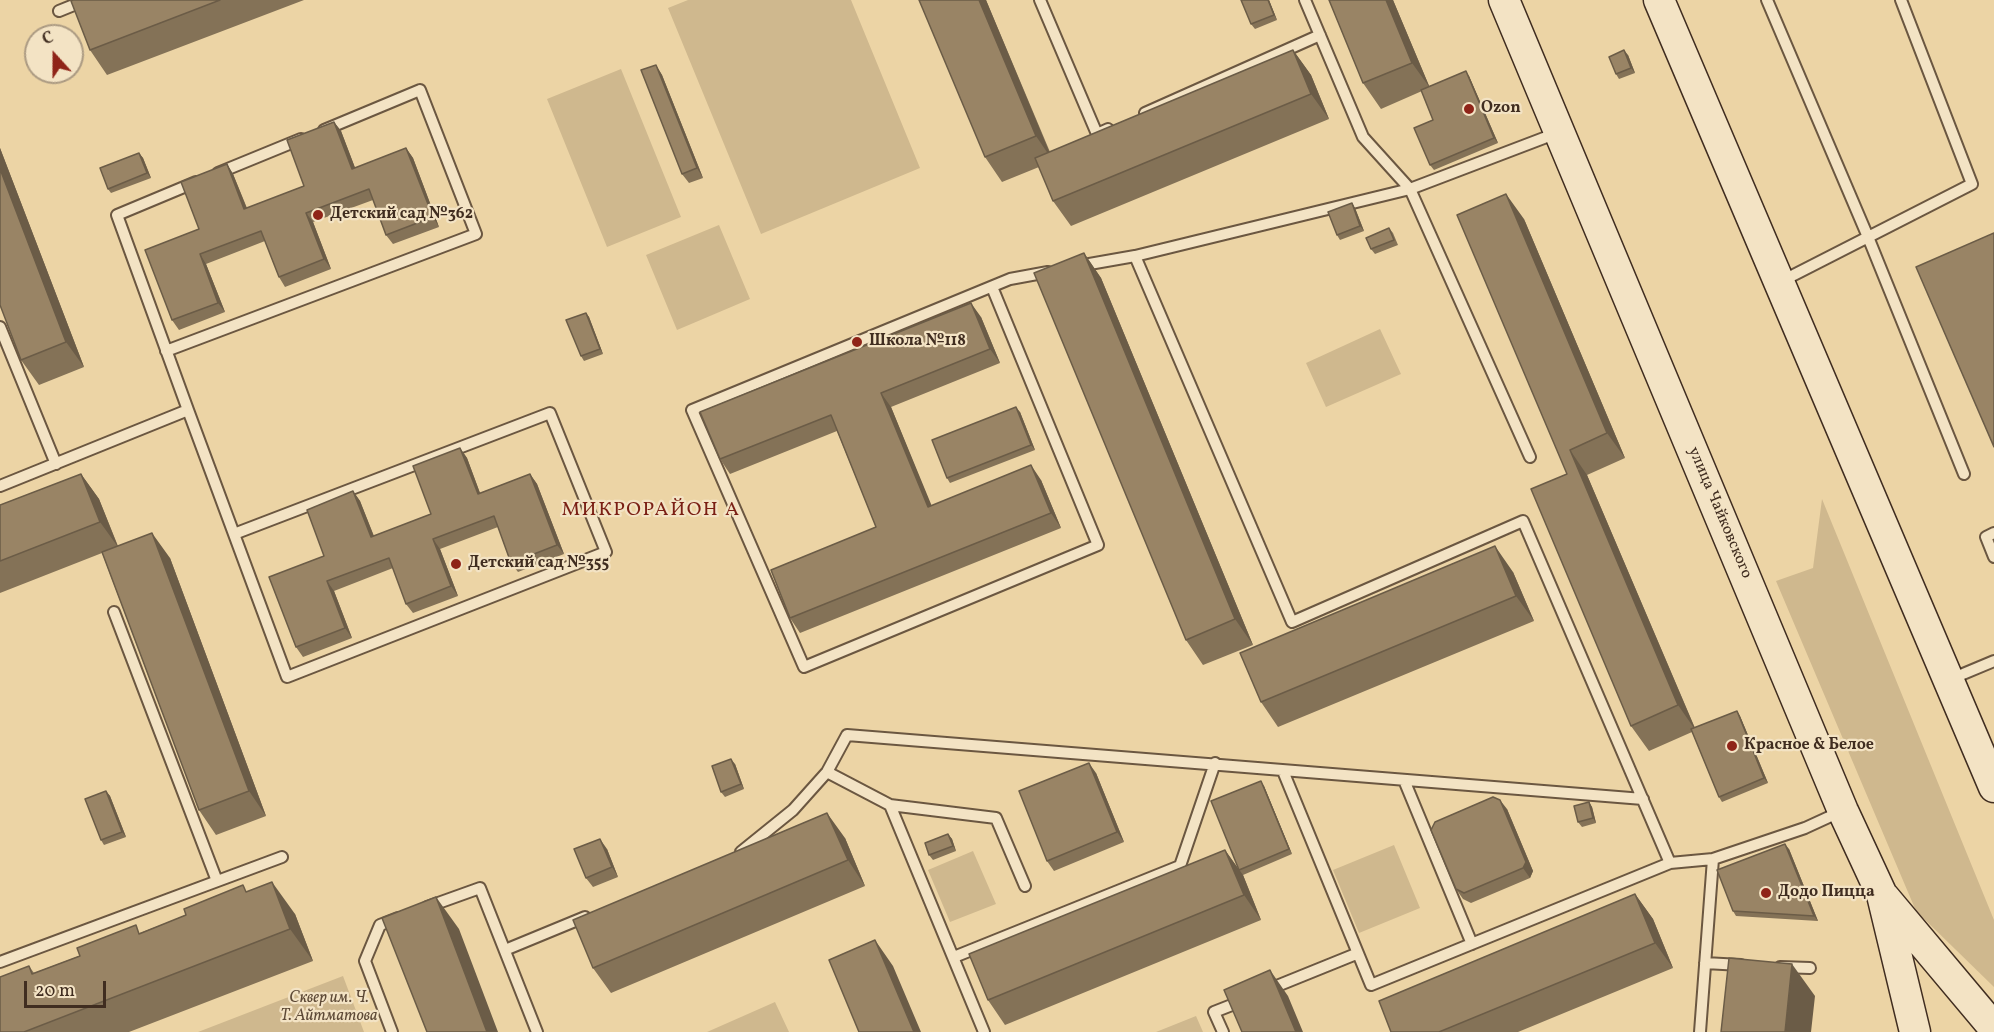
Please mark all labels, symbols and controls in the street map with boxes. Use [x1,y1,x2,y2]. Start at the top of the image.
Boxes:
north arrow [24,24,84,84]
text: С [40,27,57,51]
place label: Ozon [1481,99,1521,119]
marker: Ozon [1462,102,1476,116]
place label: Детский сад №362 [330,205,473,225]
marker: Детский сад №362 [311,208,325,222]
place label: Школа №118 [869,332,966,352]
marker: Школа №118 [850,335,864,349]
street label: улица Чайковского [1683,444,1755,582]
district label: МИКРОРАЙОН А [562,499,740,523]
place label: Детский сад №355 [468,554,609,574]
marker: Детский сад №355 [449,557,463,571]
place label: Красное & Белое [1744,736,1874,756]
marker: Красное & Белое [1725,739,1739,753]
place label: Додо Пицца [1778,883,1875,903]
marker: Додо Пицца [1759,886,1773,900]
scale bar [27,969,110,1007]
text: 20 m [35,979,75,1004]
park label: Сквер им. Ч. Т. Айтматова [280,989,378,1027]

